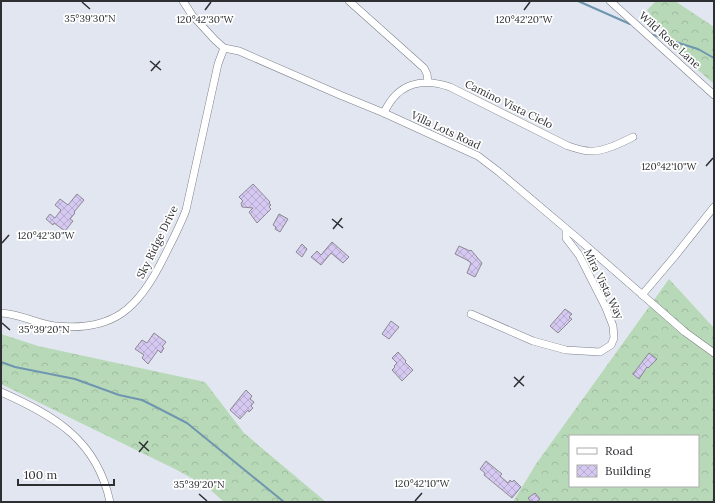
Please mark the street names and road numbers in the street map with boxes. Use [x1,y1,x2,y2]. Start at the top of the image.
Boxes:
street label: Wild Rose Lane [636,9,704,71]
street label: Camino Vista Cielo [463,77,555,131]
street label: Villa Lots Road [408,107,483,152]
street label: Sky Ridge Drive [133,203,181,281]
street label: Mira Vista Way [581,247,627,322]

